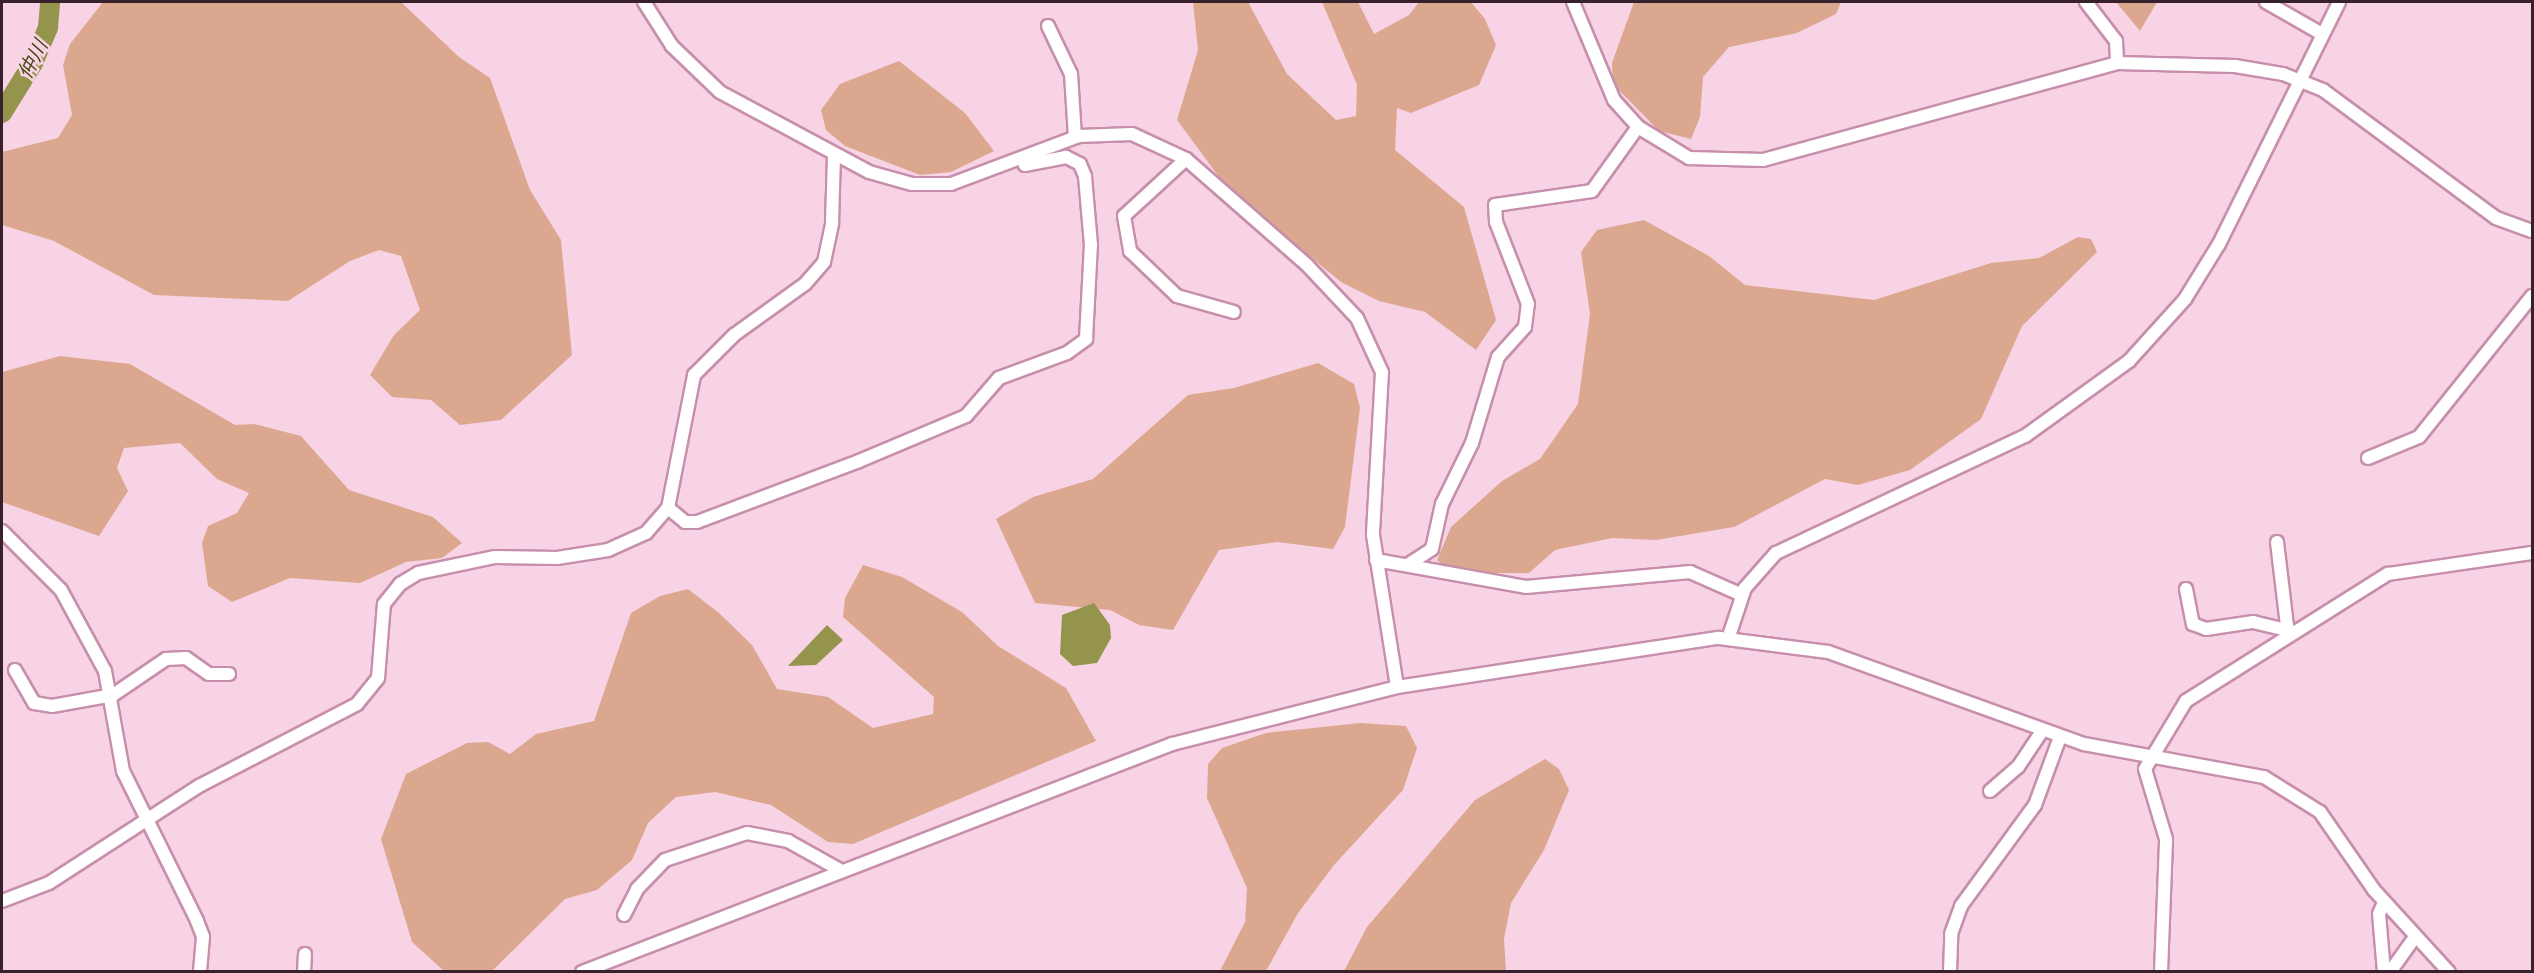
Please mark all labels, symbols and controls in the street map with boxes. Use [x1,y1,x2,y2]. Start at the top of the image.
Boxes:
water label: 仲川 [12,36,52,82]

